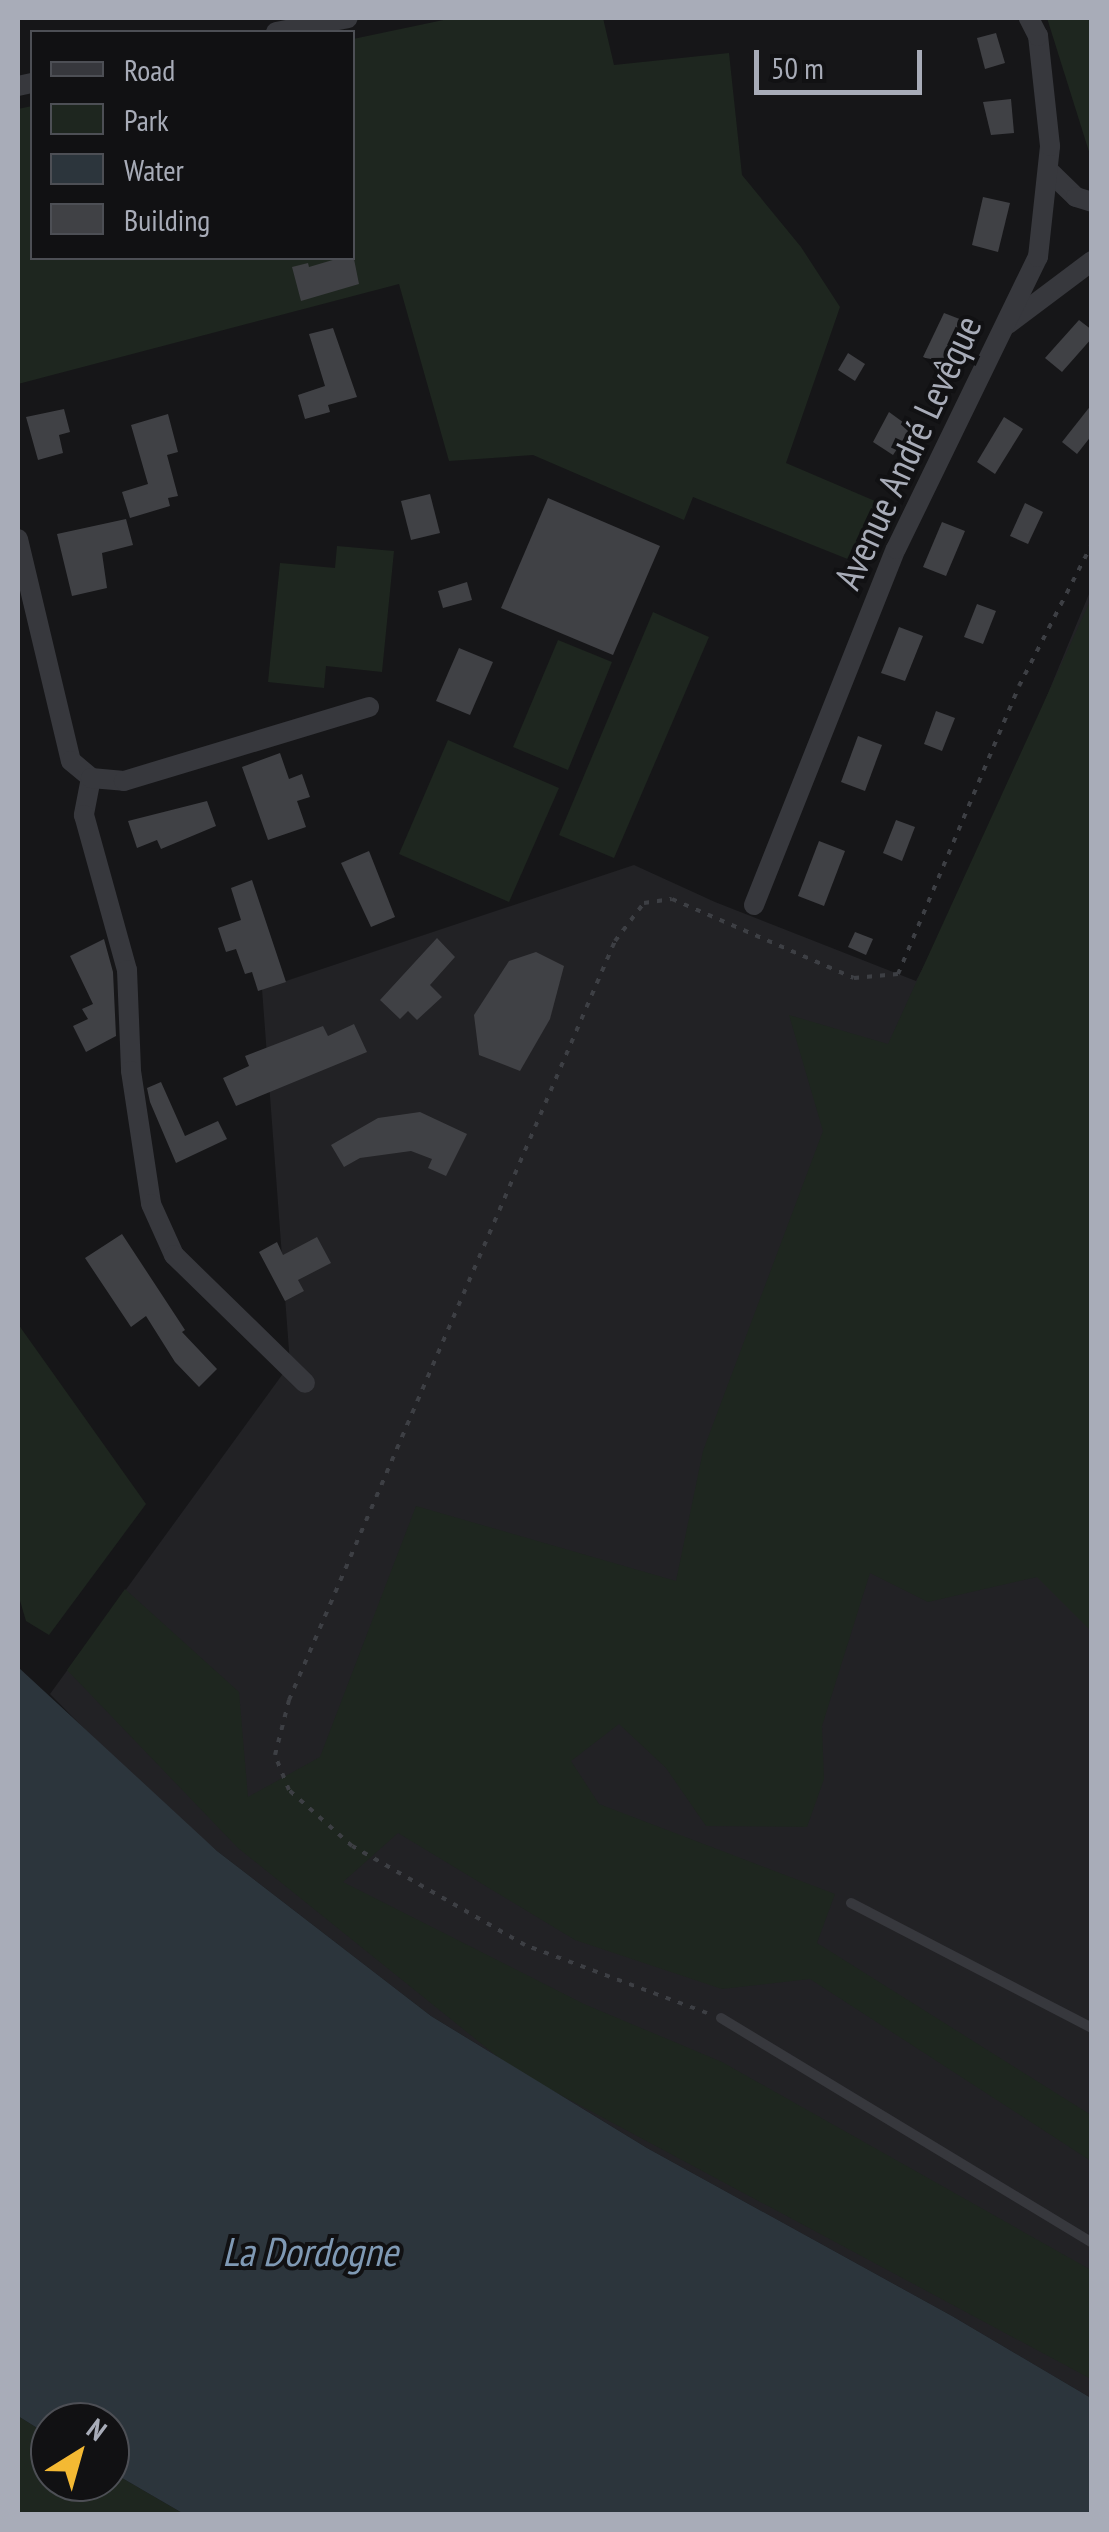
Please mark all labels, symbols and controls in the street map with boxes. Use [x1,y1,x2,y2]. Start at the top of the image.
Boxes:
legend [30,30,355,260]
scale bar [759,30,926,92]
text: 50 m [771,48,824,87]
text: Road [124,50,175,89]
text: Park [124,100,169,139]
text: Water [124,150,184,189]
text: Building [124,200,210,239]
street label: Avenue André Levêque [824,308,990,596]
water label: La Dordogne [222,2227,398,2275]
north arrow [30,2402,130,2502]
text: N [80,2410,114,2449]

